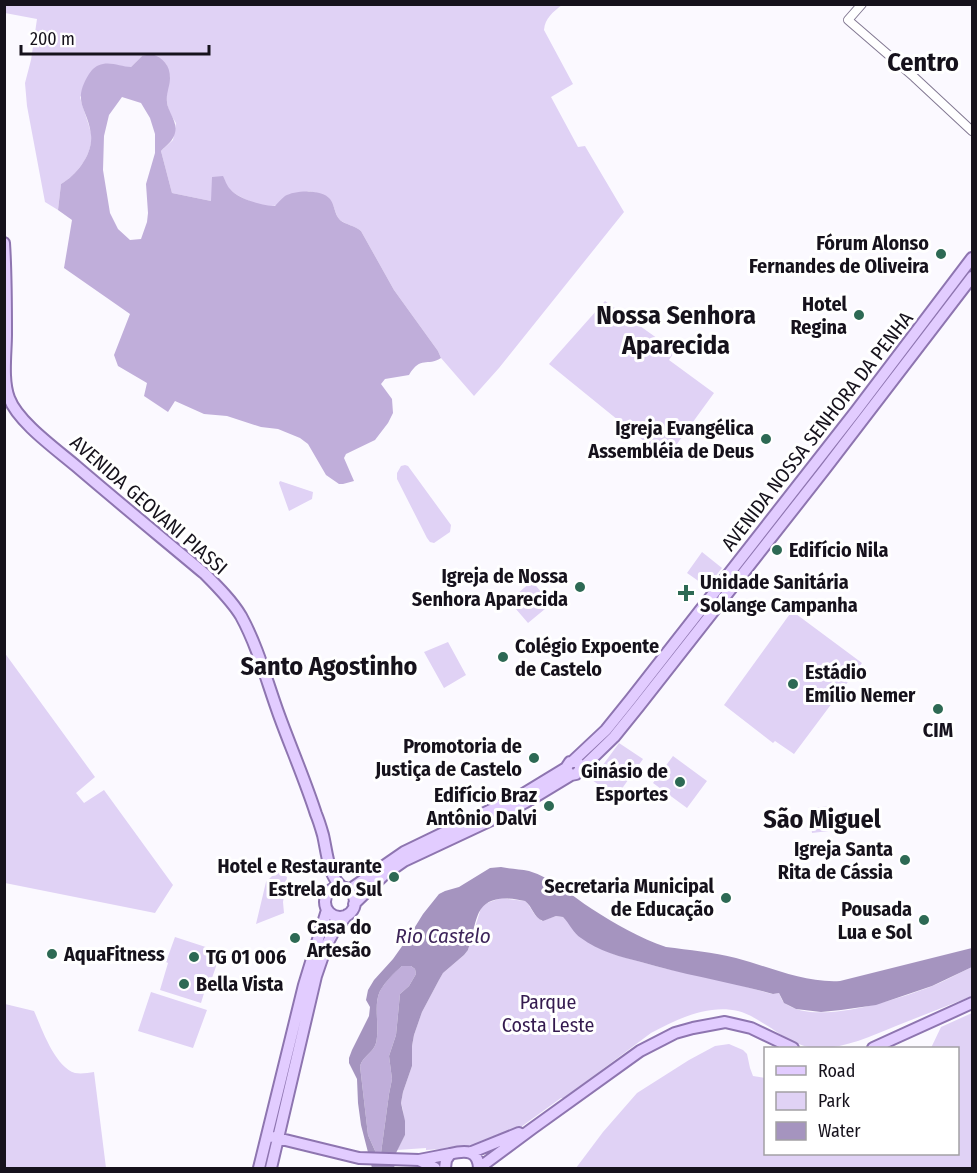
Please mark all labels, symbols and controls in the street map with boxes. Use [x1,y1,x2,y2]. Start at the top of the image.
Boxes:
scale bar [21,18,208,56]
text: 200 m [30,28,75,50]
district label: Centro [887,47,959,78]
place label: Fórum Alonso Fernandes de Oliveira [749,231,929,278]
marker: Fórum Alonso Fernandes de Oliveira [934,247,948,261]
place label: Hotel Regina [790,292,848,339]
district label: Nossa Senhora Aparecida [596,300,756,361]
street label: AVENIDA NOSSA SENHORA DA PENHA [716,306,918,555]
marker: Hotel Regina [852,308,866,322]
place label: Igreja Evangélica Assembléia de Deus [587,416,754,463]
street label: AVENIDA GEOVANI PIASSI [65,430,233,580]
marker: Igreja Evangélica Assembléia de Deus [759,432,773,446]
place label: Edifício Nila [789,538,888,562]
marker: Edifício Nila [770,543,784,557]
place label: Igreja de Nossa Senhora Aparecida [412,564,568,611]
place label: Unidade Sanitária Solange Campanha [700,570,858,617]
marker: Igreja de Nossa Senhora Aparecida [573,580,587,594]
marker: Unidade Sanitária Solange Campanha [677,584,695,602]
place label: Colégio Expoente de Castelo [515,634,659,681]
marker: Colégio Expoente de Castelo [496,650,510,664]
district label: Santo Agostinho [241,651,417,682]
place label: Estádio Emílio Nemer [805,660,916,707]
marker: Estádio Emílio Nemer [786,677,800,691]
marker: CIM [931,702,945,716]
place label: CIM [923,718,953,742]
place label: Promotoria de Justiça de Castelo [374,734,522,781]
marker: Promotoria de Justiça de Castelo [527,751,541,765]
place label: Ginásio de Esportes [581,759,668,806]
marker: Ginásio de Esportes [673,775,687,789]
place label: Edifício Braz Antônio Dalvi [426,783,538,830]
marker: Edifício Braz Antônio Dalvi [542,799,556,813]
district label: São Miguel [763,804,882,835]
place label: Igreja Santa Rita de Cássia [778,837,893,884]
marker: Igreja Santa Rita de Cássia [898,853,912,867]
place label: Hotel e Restaurante Estrela do Sul [218,854,383,901]
marker: Hotel e Restaurante Estrela do Sul [387,870,401,884]
place label: Secretaria Municipal de Educação [544,874,715,921]
marker: Secretaria Municipal de Educação [719,891,733,905]
place label: Pousada Lua e Sol [838,897,913,944]
marker: Pousada Lua e Sol [917,913,931,927]
place label: Casa do Artesão [306,915,372,962]
water label: Rio Castelo [395,923,491,949]
marker: Casa do Artesão [288,931,302,945]
place label: AquaFitness [63,942,165,966]
place label: TG 01 006 [206,945,286,969]
marker: AquaFitness [45,947,59,961]
marker: TG 01 006 [187,950,201,964]
place label: Bella Vista [196,972,284,996]
marker: Bella Vista [177,977,191,991]
park label: Parque Costa Leste [502,990,594,1037]
legend [764,1047,959,1155]
text: Road [818,1060,855,1082]
text: Park [818,1090,851,1112]
text: Water [818,1120,861,1142]

